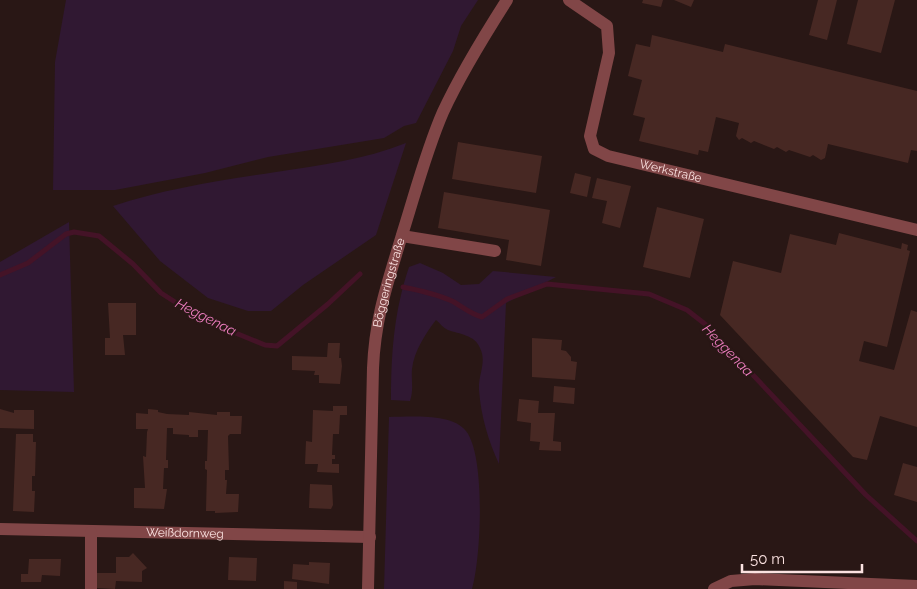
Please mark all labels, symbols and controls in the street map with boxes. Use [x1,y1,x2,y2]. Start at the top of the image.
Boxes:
street label: Werkstraße [638,157,703,185]
street label: Böggeringstraße [370,236,408,329]
water label: Heggenaa [173,295,239,339]
water label: Heggenaa [699,321,757,379]
street label: Weißdornweg [146,525,224,541]
scale bar [742,542,862,574]
text: 50 m [750,550,785,568]

